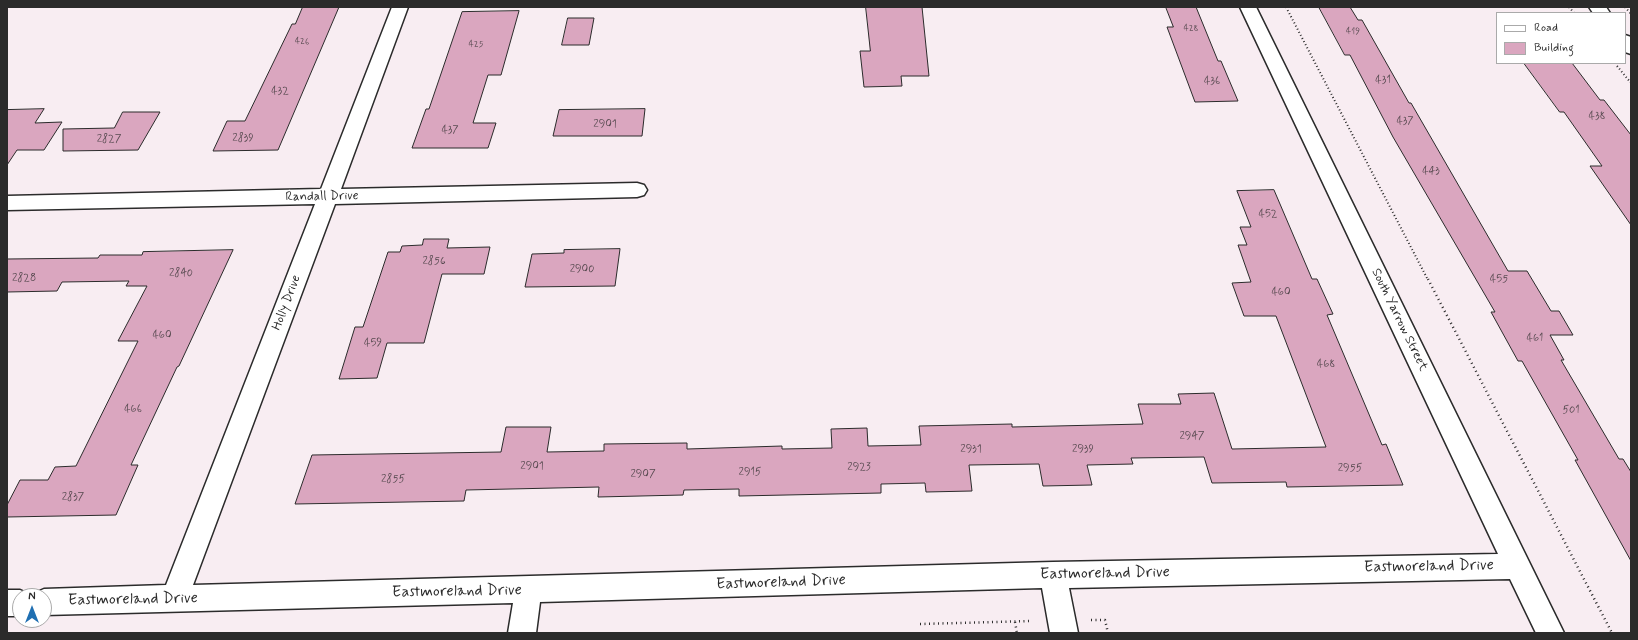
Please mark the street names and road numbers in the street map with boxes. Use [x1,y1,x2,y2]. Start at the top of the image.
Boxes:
street label: Randall Drive [285,189,359,205]
street label: South Yarrow Street [1367,266,1431,374]
street label: Holly Drive [269,273,305,333]
street label: Eastmoreland Drive [1364,556,1494,578]
street label: Eastmoreland Drive [1040,563,1170,585]
street label: Eastmoreland Drive [716,571,846,595]
street label: Eastmoreland Drive [392,581,522,603]
street label: Eastmoreland Drive [68,589,198,611]

